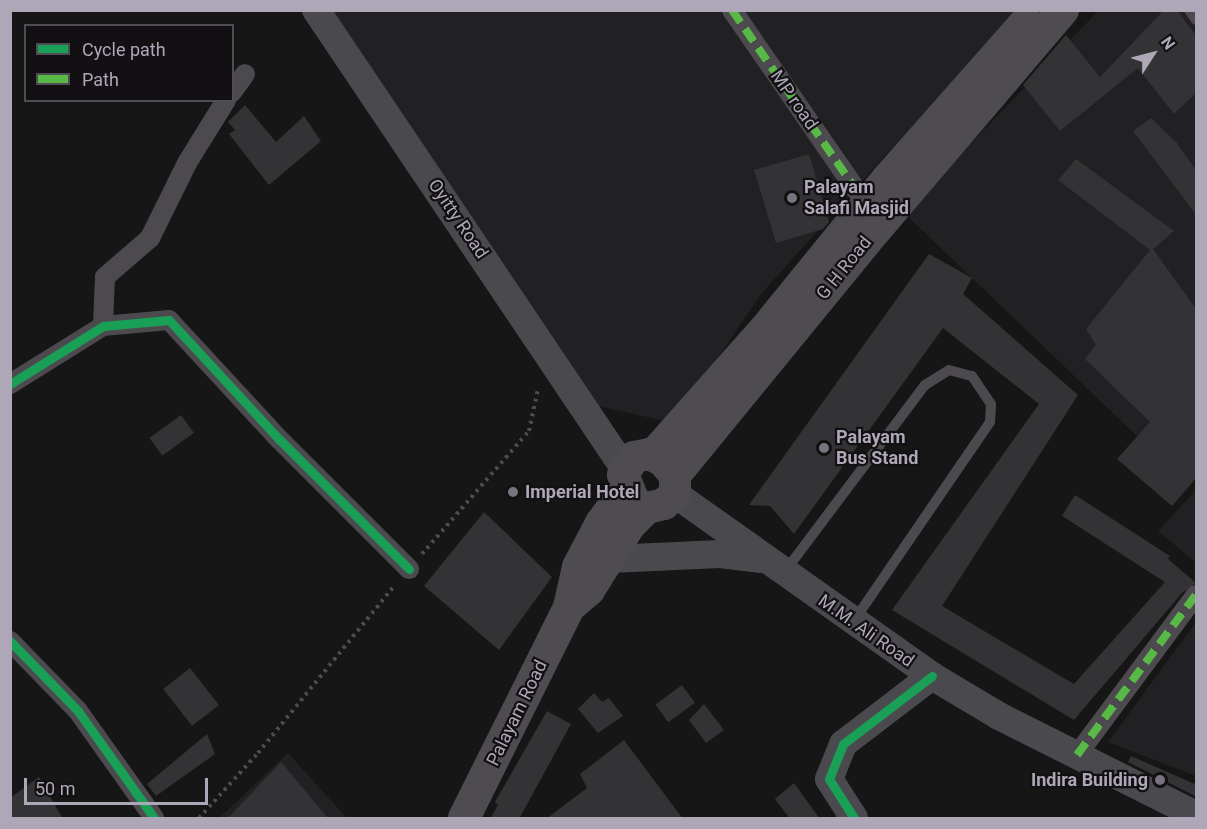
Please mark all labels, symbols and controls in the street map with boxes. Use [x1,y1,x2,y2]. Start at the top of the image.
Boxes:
legend [24,24,234,102]
north arrow [1123,24,1183,84]
text: N [1157,33,1179,53]
text: Cycle path [82,39,166,60]
street label: MP road [766,66,822,134]
text: Path [82,69,119,90]
street label: Oyitty Road [424,175,492,263]
place label: Palayam Salafi Masjid [804,177,909,219]
marker: Palayam Salafi Masjid [785,191,799,205]
street label: G H Road [812,232,876,304]
place label: Palayam Bus Stand [836,427,918,470]
marker: Palayam Bus Stand [817,441,831,455]
place label: Imperial Hotel [525,481,639,503]
marker: Imperial Hotel [506,485,520,499]
street label: M.M. Ali Road [814,590,918,672]
street label: Palayam Road [482,657,552,769]
scale bar [27,766,212,804]
place label: Indira Building [1031,769,1148,791]
marker: Indira Building [1153,773,1167,787]
text: 50 m [35,778,75,799]

